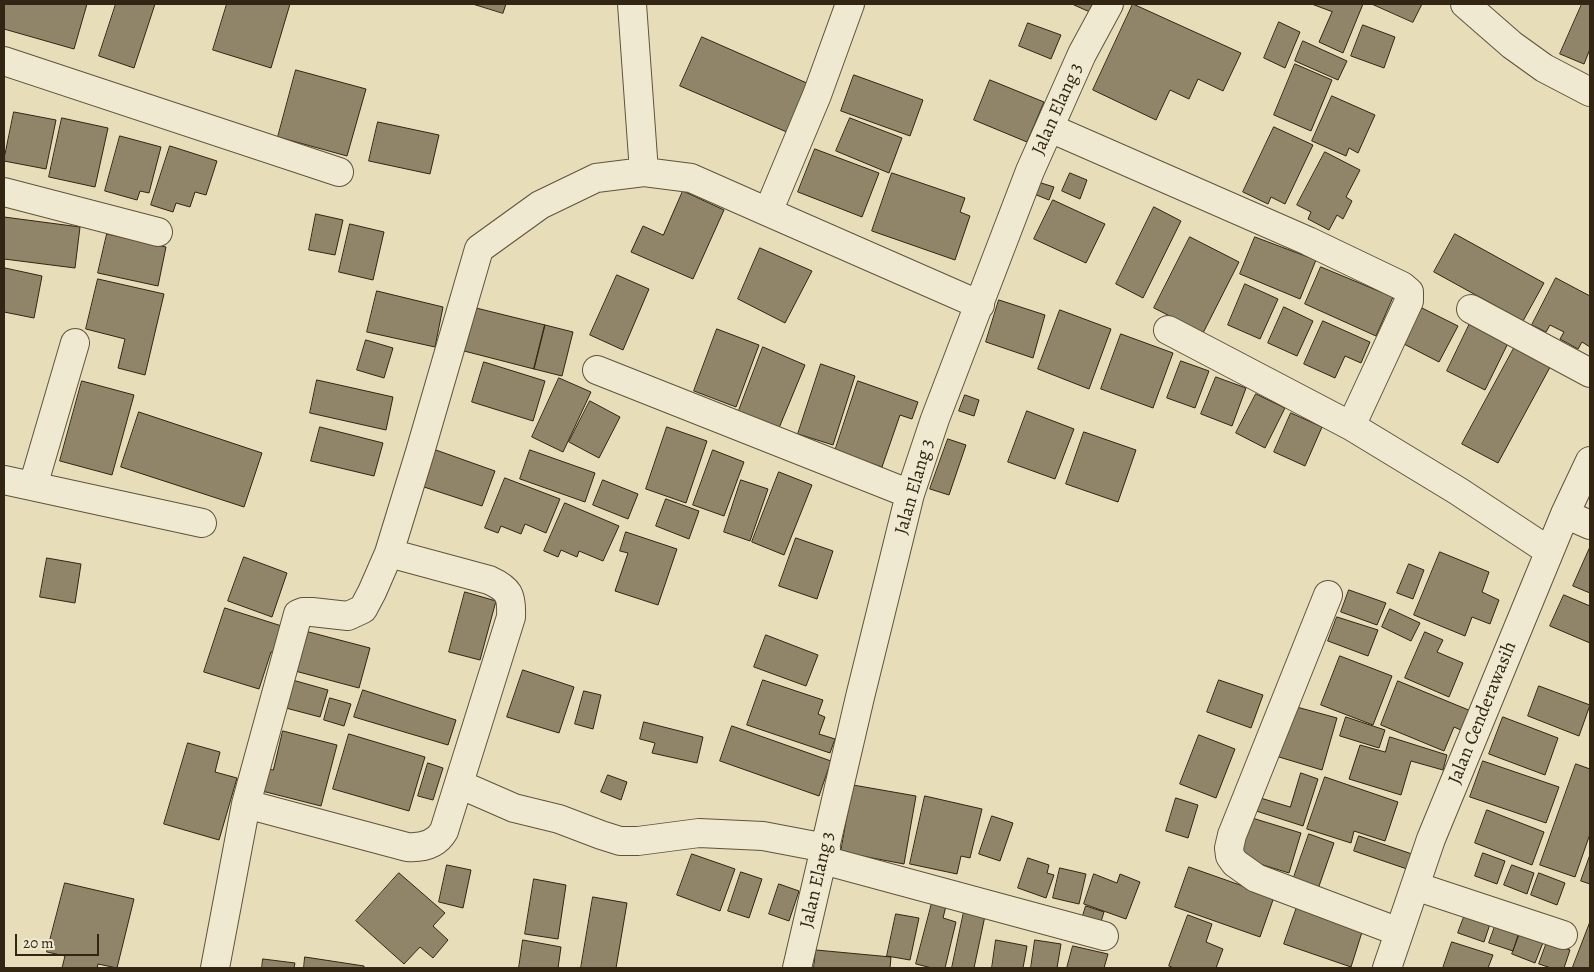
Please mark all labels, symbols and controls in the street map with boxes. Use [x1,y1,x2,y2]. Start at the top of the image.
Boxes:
street label: Jalan Elang 3 [1028,59,1088,159]
street label: Jalan Elang 3 [890,437,940,537]
street label: Jalan Cenderawasih [1444,638,1522,788]
street label: Jalan Elang 3 [796,829,840,931]
scale bar [18,924,101,956]
text: 20 m [23,933,54,953]

